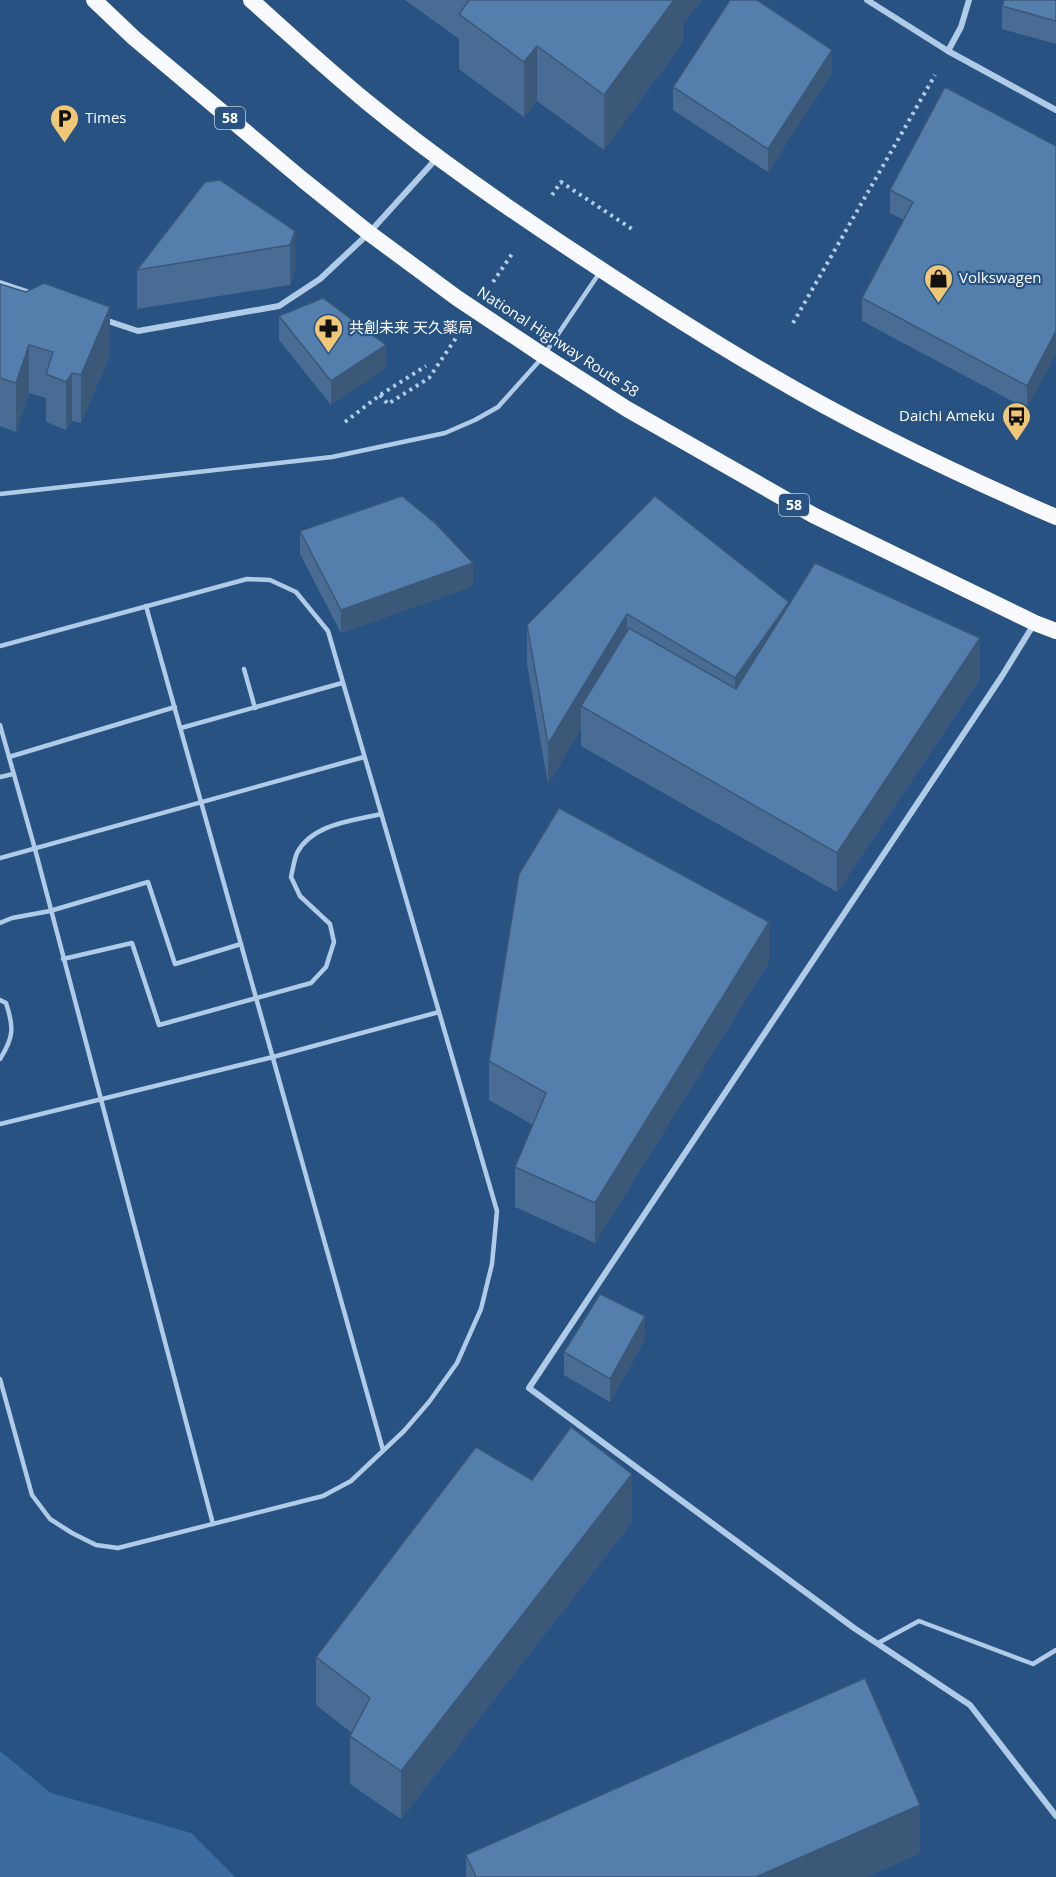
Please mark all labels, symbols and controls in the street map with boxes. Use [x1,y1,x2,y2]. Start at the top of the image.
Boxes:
parking icon: Times [48,102,80,144]
place label: Times [85,107,127,127]
road number: 58 [215,107,245,129]
shop icon: Volkswagen [922,262,954,304]
place label: Volkswagen [959,267,1042,287]
street label: National Highway Route 58 [474,281,643,401]
pharmacy icon: 共創未来 天久薬局 [312,312,344,354]
place label: 共創未来 天久薬局 [349,317,473,337]
bus stop icon: Daichi Ameku [1000,400,1032,442]
place label: Daichi Ameku [899,405,995,425]
road number: 58 [779,494,809,516]

